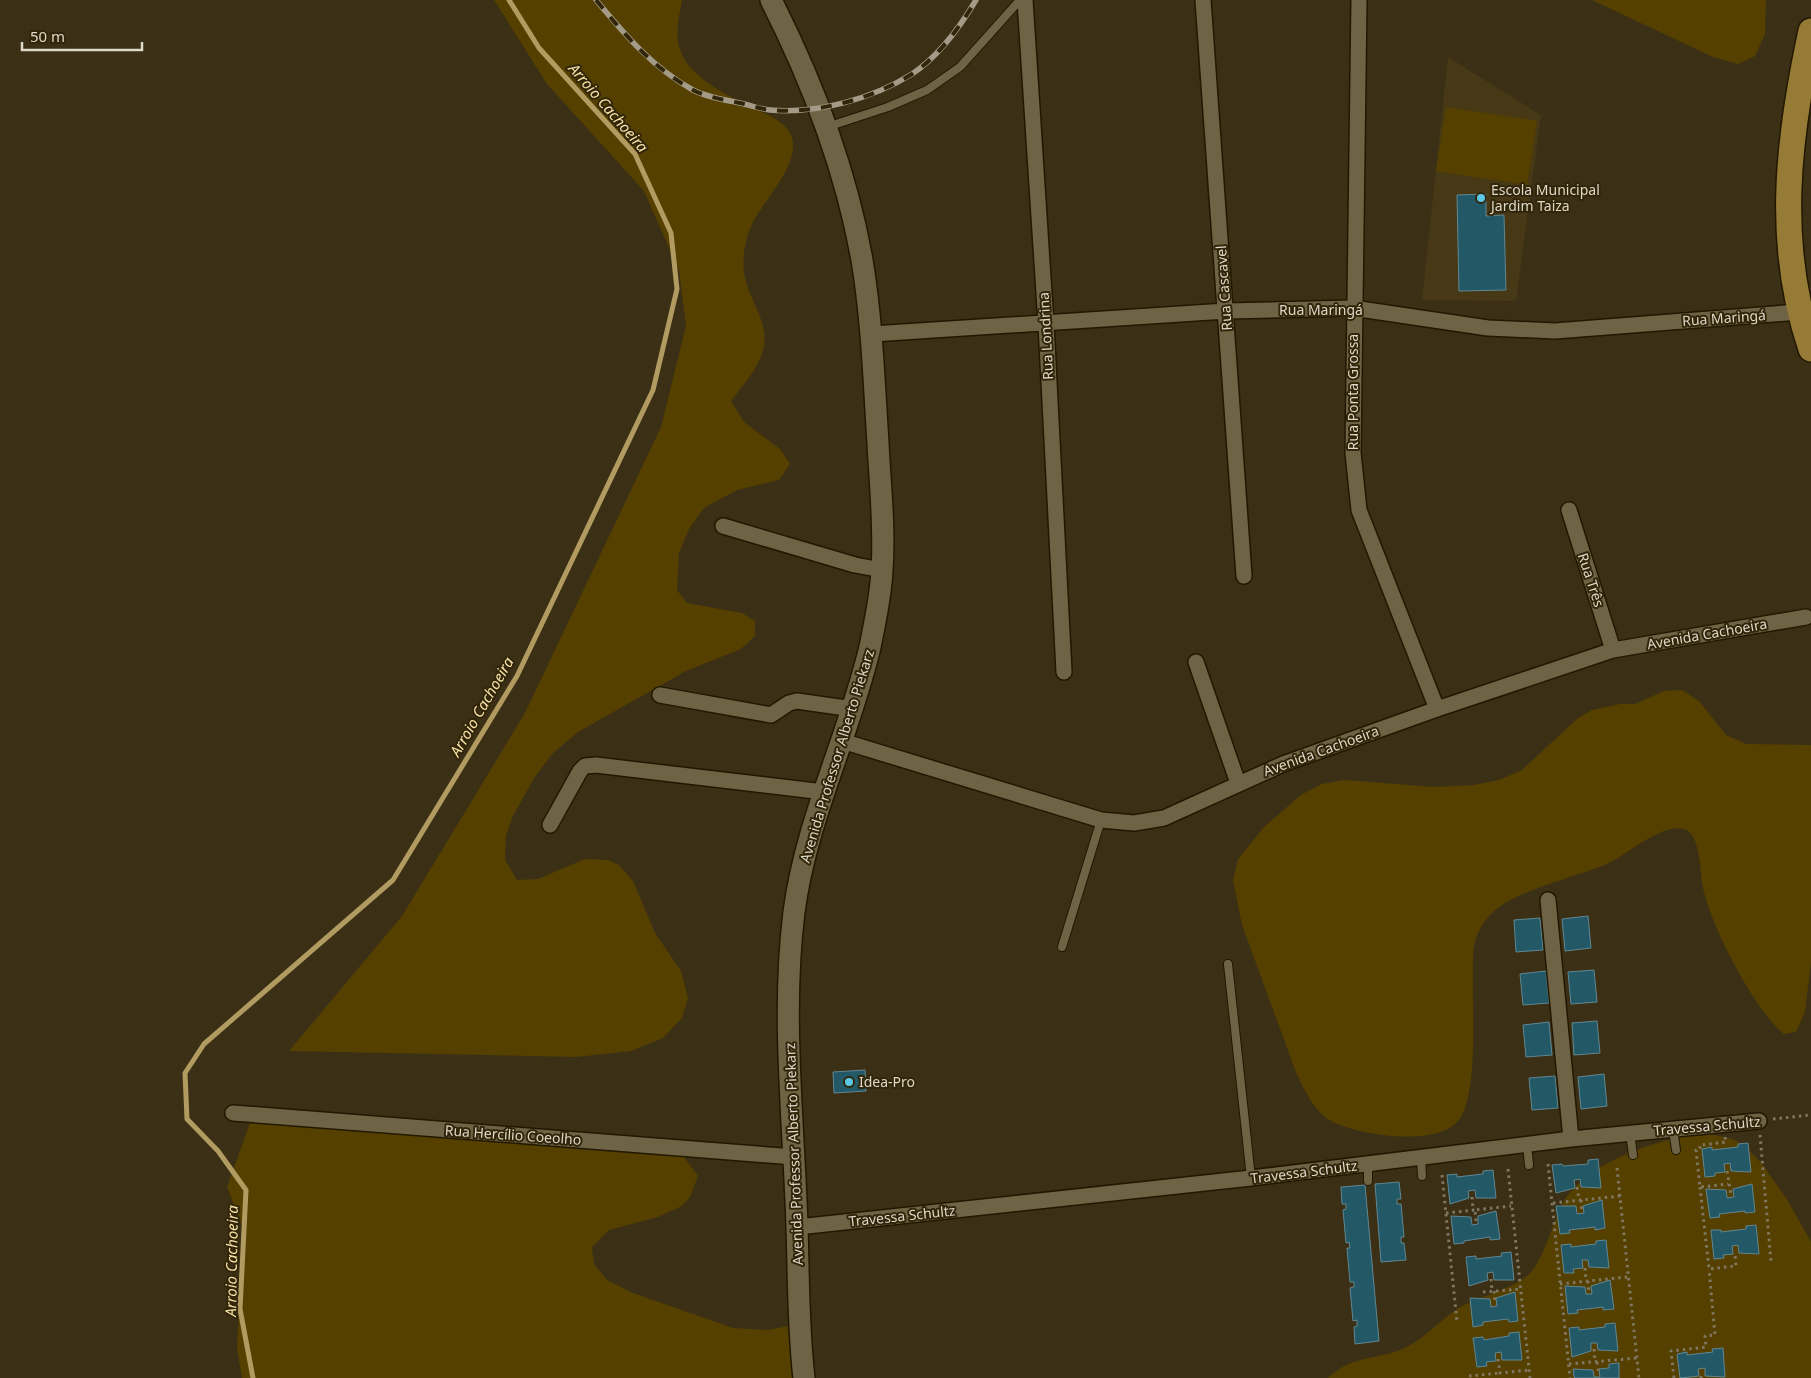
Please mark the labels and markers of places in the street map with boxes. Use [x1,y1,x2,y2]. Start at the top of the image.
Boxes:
place label: Escola Municipal Jardim Taiza [1489,180,1600,215]
marker: Escola Municipal Jardim Taiza [1475,192,1487,204]
place label: Idea-Pro [859,1072,915,1091]
marker: Idea-Pro [843,1076,855,1088]

